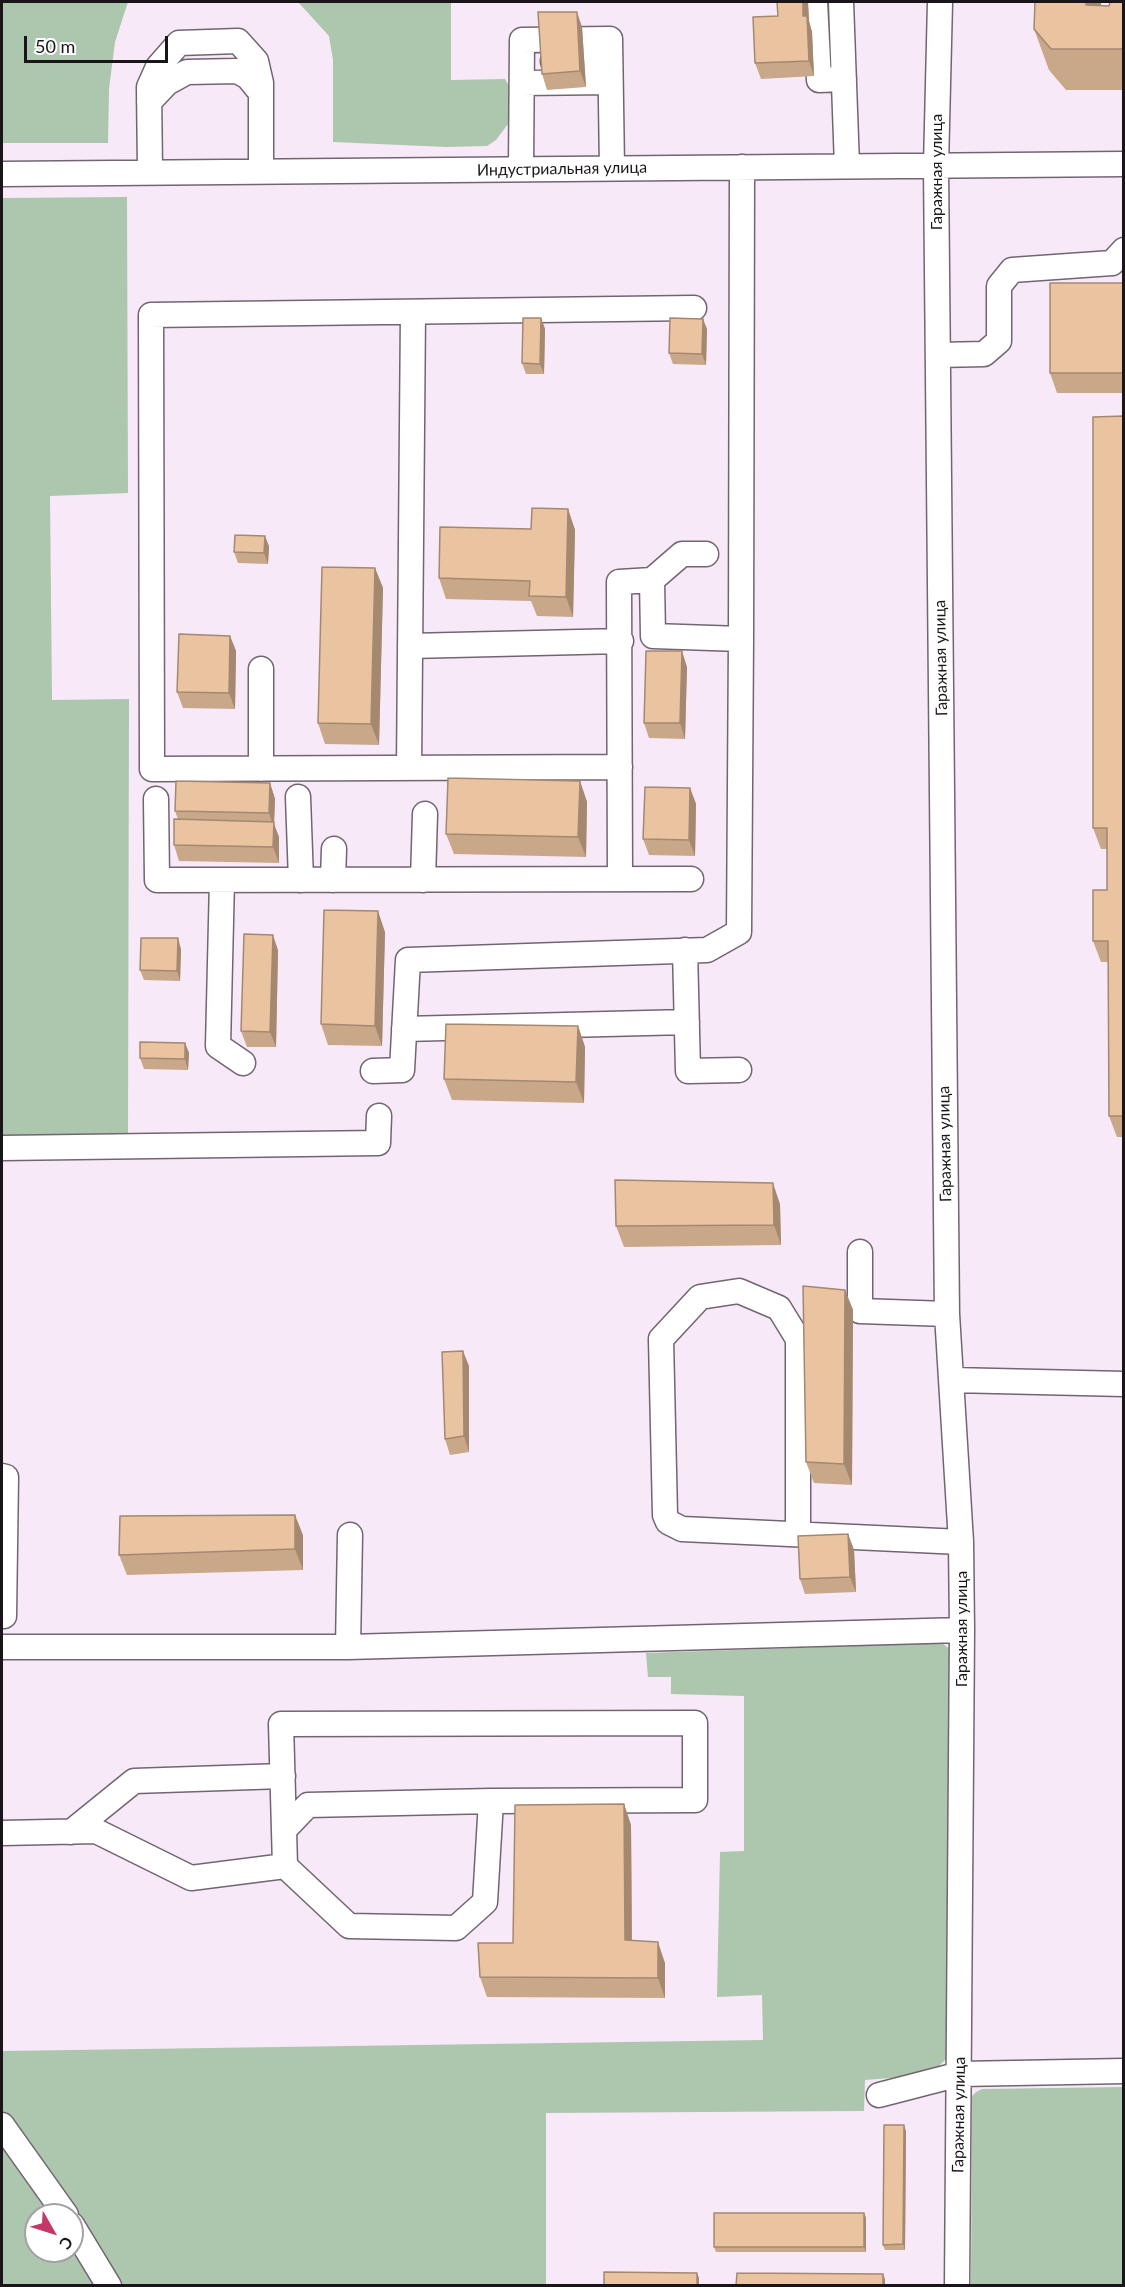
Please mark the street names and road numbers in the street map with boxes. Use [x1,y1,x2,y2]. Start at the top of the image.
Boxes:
street label: Гаражная улица [927,114,947,230]
street label: Индустриальная улица [477,158,647,180]
street label: Гаражная улица [930,600,952,716]
street label: Гаражная улица [934,1086,956,1202]
street label: Гаражная улица [952,1571,972,1687]
street label: Гаражная улица [948,2057,970,2173]

